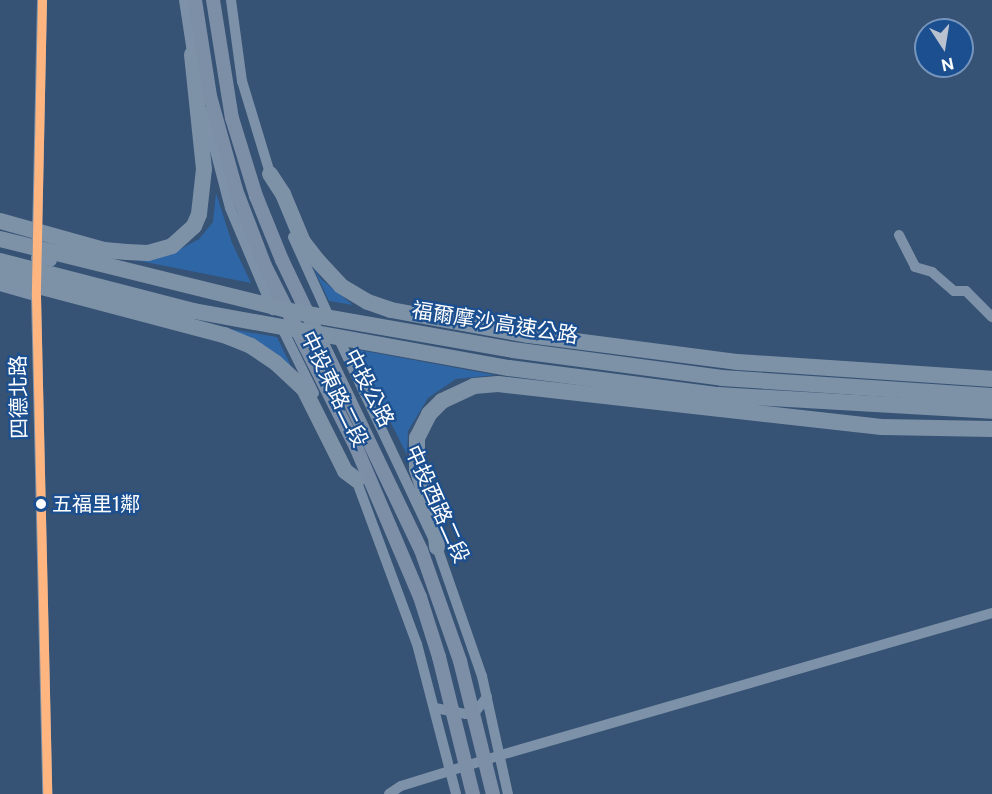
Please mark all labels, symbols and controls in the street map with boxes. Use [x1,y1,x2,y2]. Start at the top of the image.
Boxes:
north arrow [914,18,974,78]
text: N [939,54,956,75]
street label: 福爾摩沙高速公路 [410,297,580,349]
street label: 中投東路二段 [295,327,373,451]
street label: 中投公路 [339,345,399,431]
street label: 四德北路 [6,355,32,439]
street label: 中投西路二段 [400,441,474,567]
place label: 五福里1鄰 [52,492,140,516]
marker: 五福里1鄰 [35,498,47,510]

